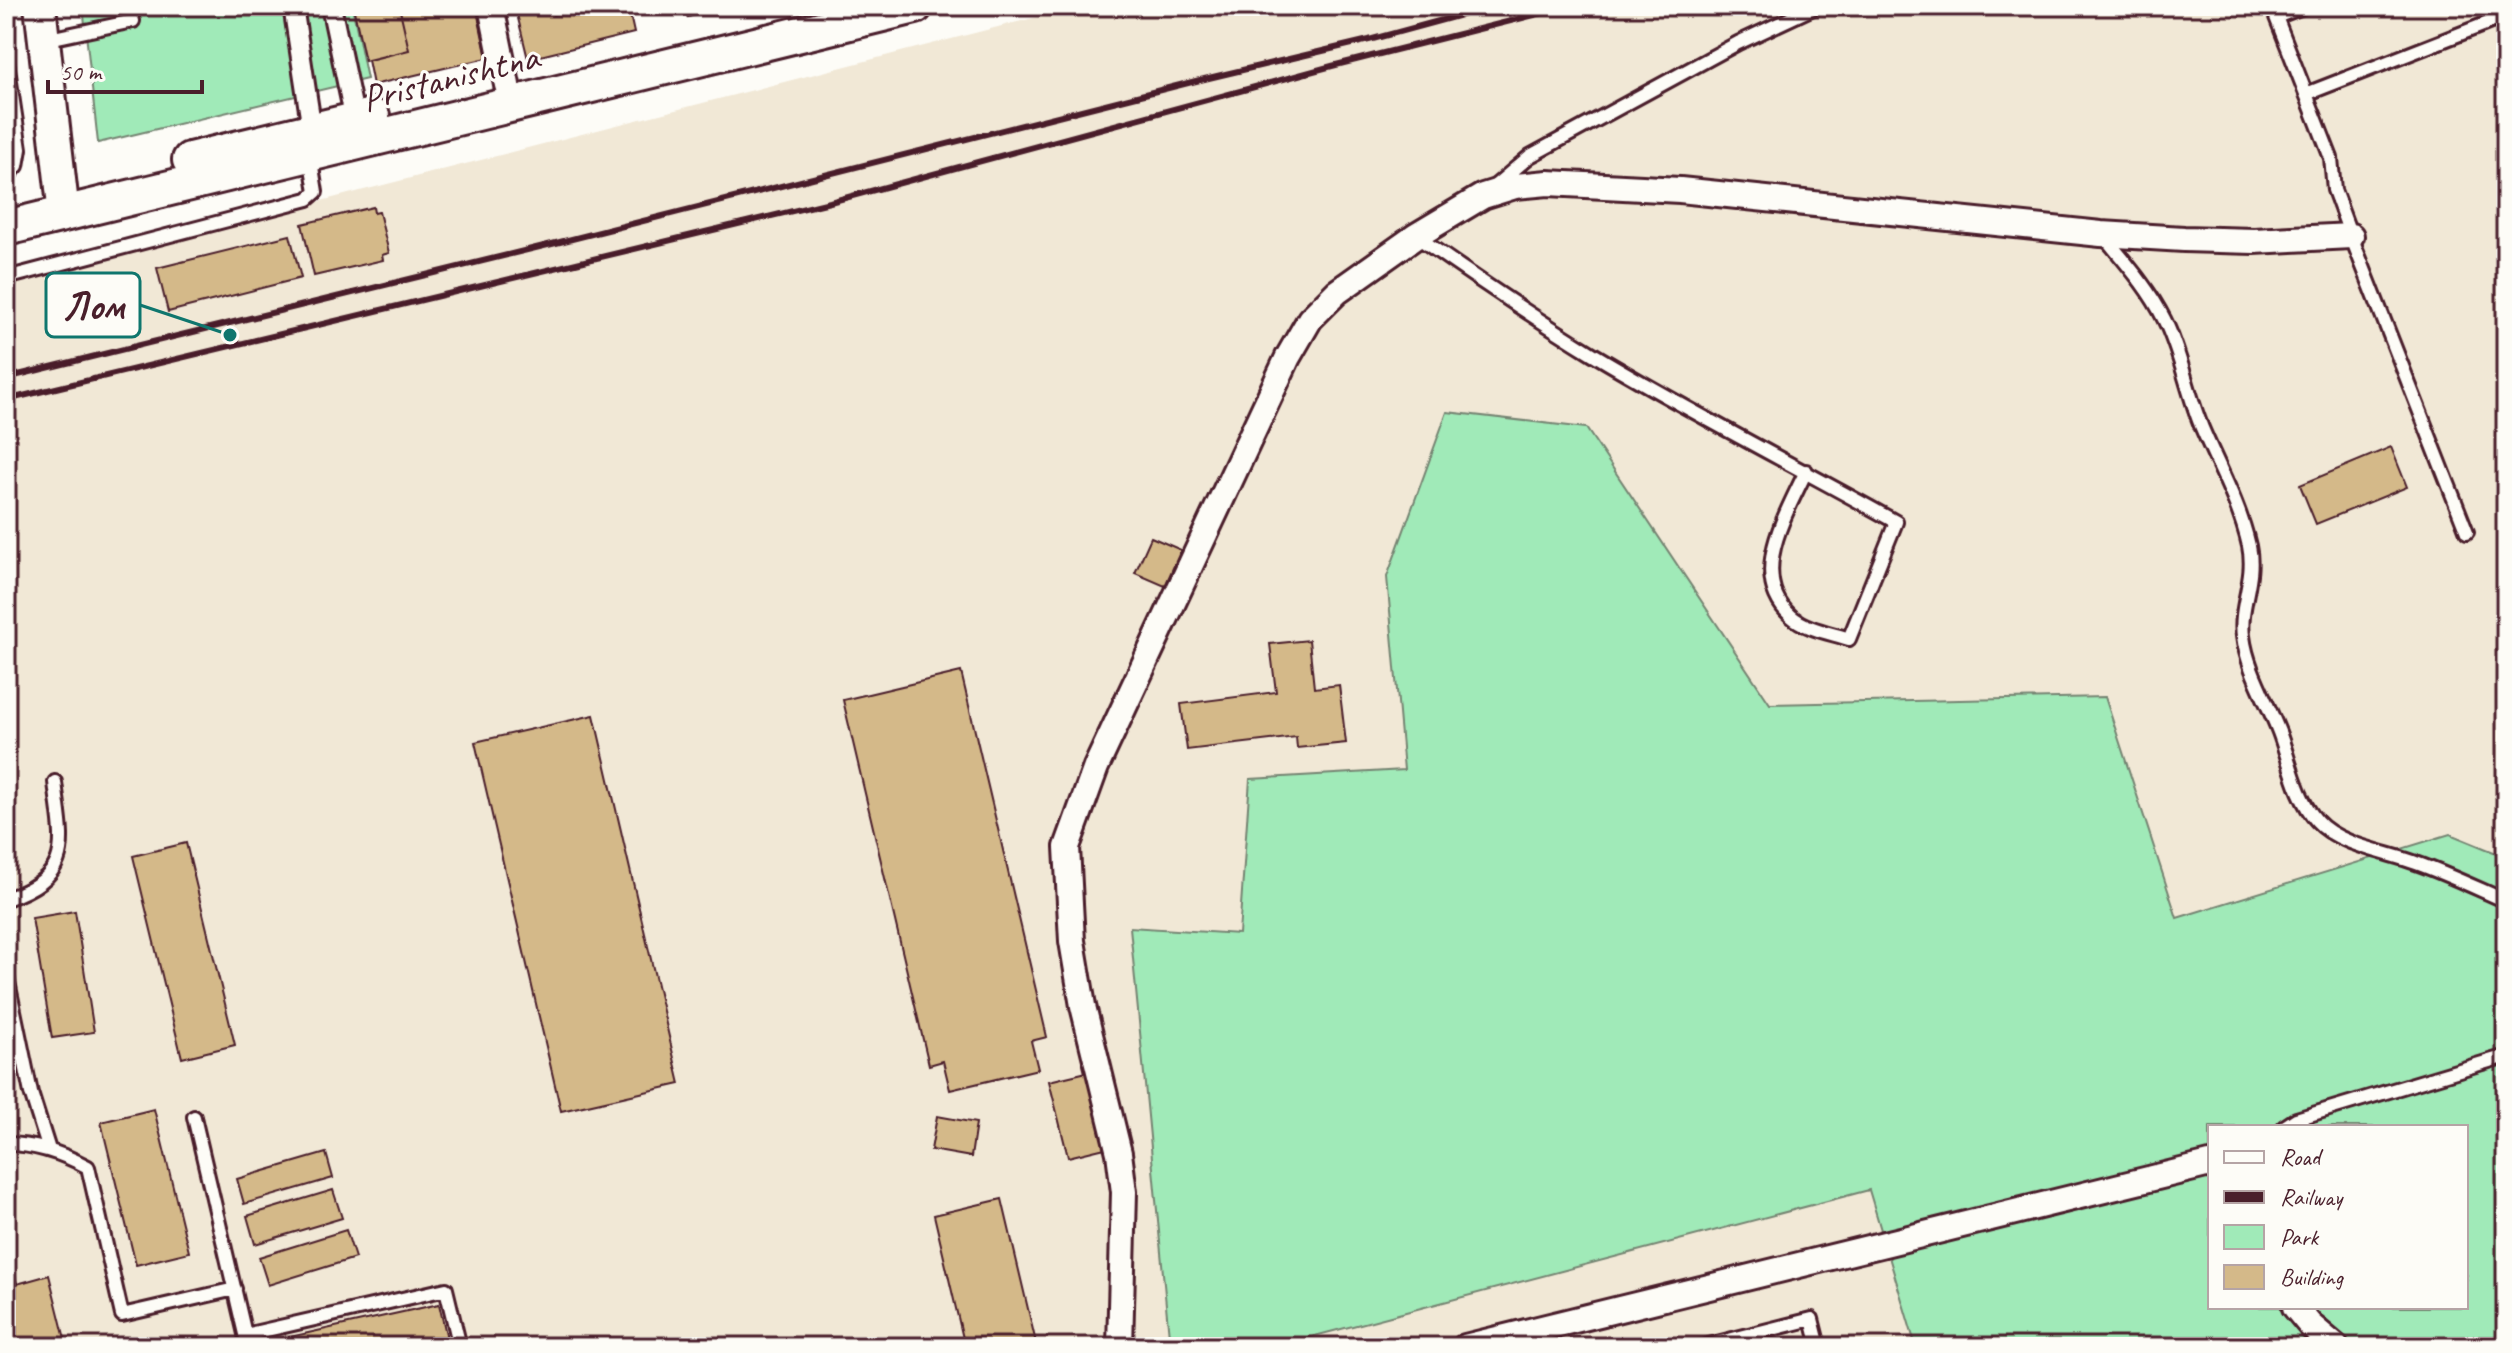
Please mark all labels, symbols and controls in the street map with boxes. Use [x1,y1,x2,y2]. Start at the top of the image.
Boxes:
street label: Pristanishtna [357,32,545,122]
scale bar [48,44,202,94]
text: 50 m [60,57,103,87]
callout: Лом [46,273,140,337]
text: Лом [62,281,126,331]
legend [2208,1125,2468,1309]
text: Road [2280,1142,2324,1172]
text: Railway [2280,1182,2344,1212]
text: Park [2280,1222,2320,1252]
text: Building [2280,1262,2345,1292]

